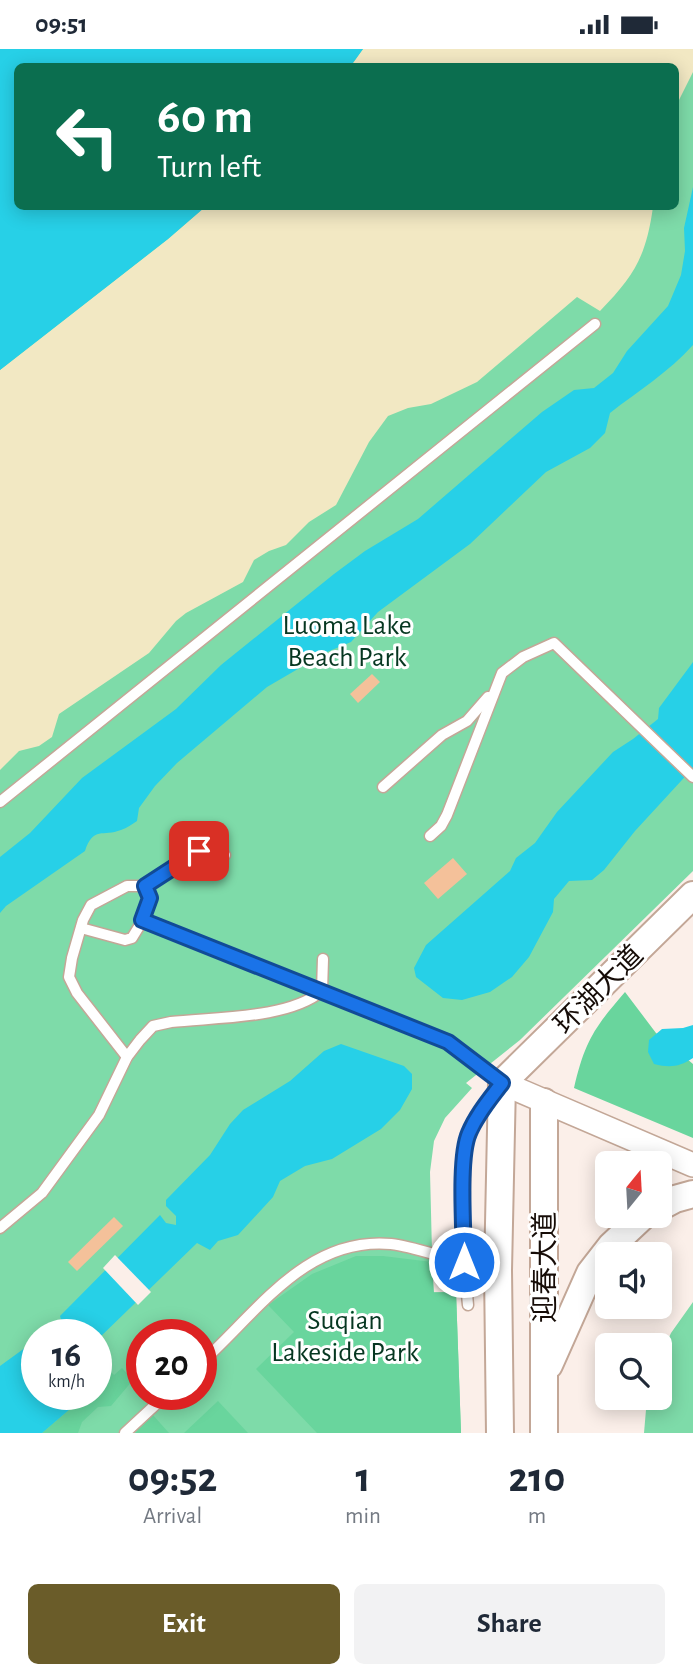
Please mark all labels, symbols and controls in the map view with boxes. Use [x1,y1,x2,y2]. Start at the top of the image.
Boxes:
text: 09:51 [35,11,88,37]
icon: left [42,91,133,182]
text: 60 m [157,93,253,142]
text: Turn left [157,151,261,183]
park label: Luoma Lake Beach Park [282,612,412,672]
pin [169,821,229,881]
icon: arrive [180,832,218,870]
street label: 环湖大道 [548,939,649,1040]
north arrow [595,1151,672,1229]
map controls [595,1151,672,1410]
street label: 迎春大道 [530,1211,560,1323]
position arrow [427,1225,501,1299]
button: sound [595,1242,672,1319]
park label: Suqian Lakeside Park [271,1307,419,1367]
speed limit sign: 20 [126,1319,217,1410]
button: search [595,1333,672,1410]
text: 16 [52,1338,81,1373]
text: km/h [48,1373,85,1391]
text: 09:52 [128,1457,217,1499]
text: 1 [355,1457,371,1499]
text: 210 [509,1457,565,1499]
text: Arrival [143,1505,202,1528]
text: min [345,1505,381,1528]
text: m [528,1505,546,1528]
button: Exit [28,1584,340,1664]
button: Share [354,1584,665,1664]

